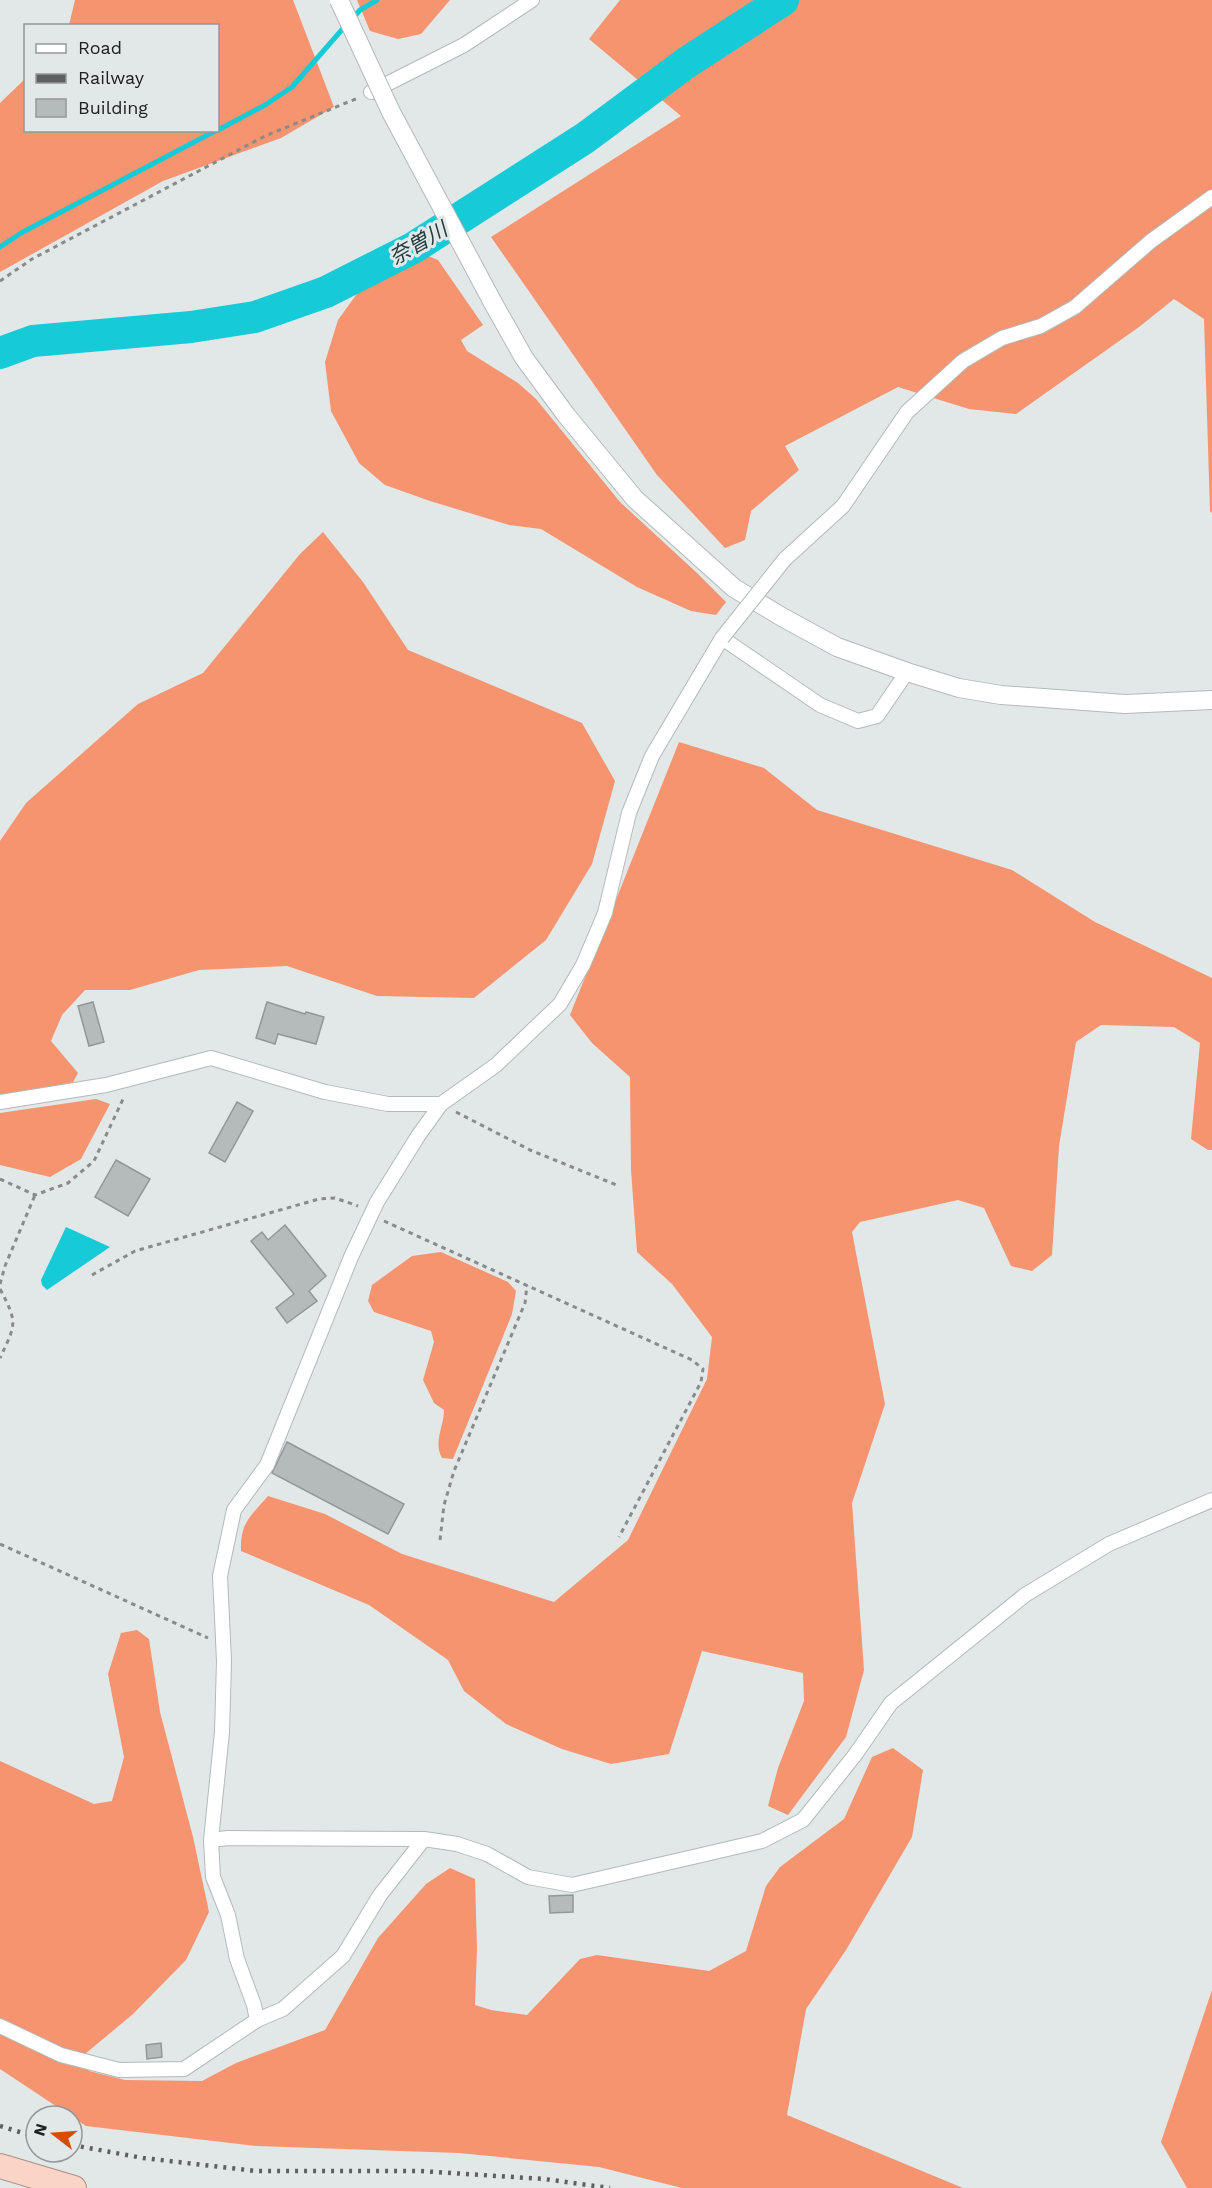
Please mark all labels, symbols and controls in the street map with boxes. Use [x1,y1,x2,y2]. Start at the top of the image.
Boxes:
legend [24,24,219,132]
text: Road [78,37,122,58]
text: Railway [78,67,145,88]
text: Building [78,97,148,118]
water label: 奈曽川 [384,215,453,270]
north arrow [24,2104,84,2164]
text: N [29,2121,51,2138]

